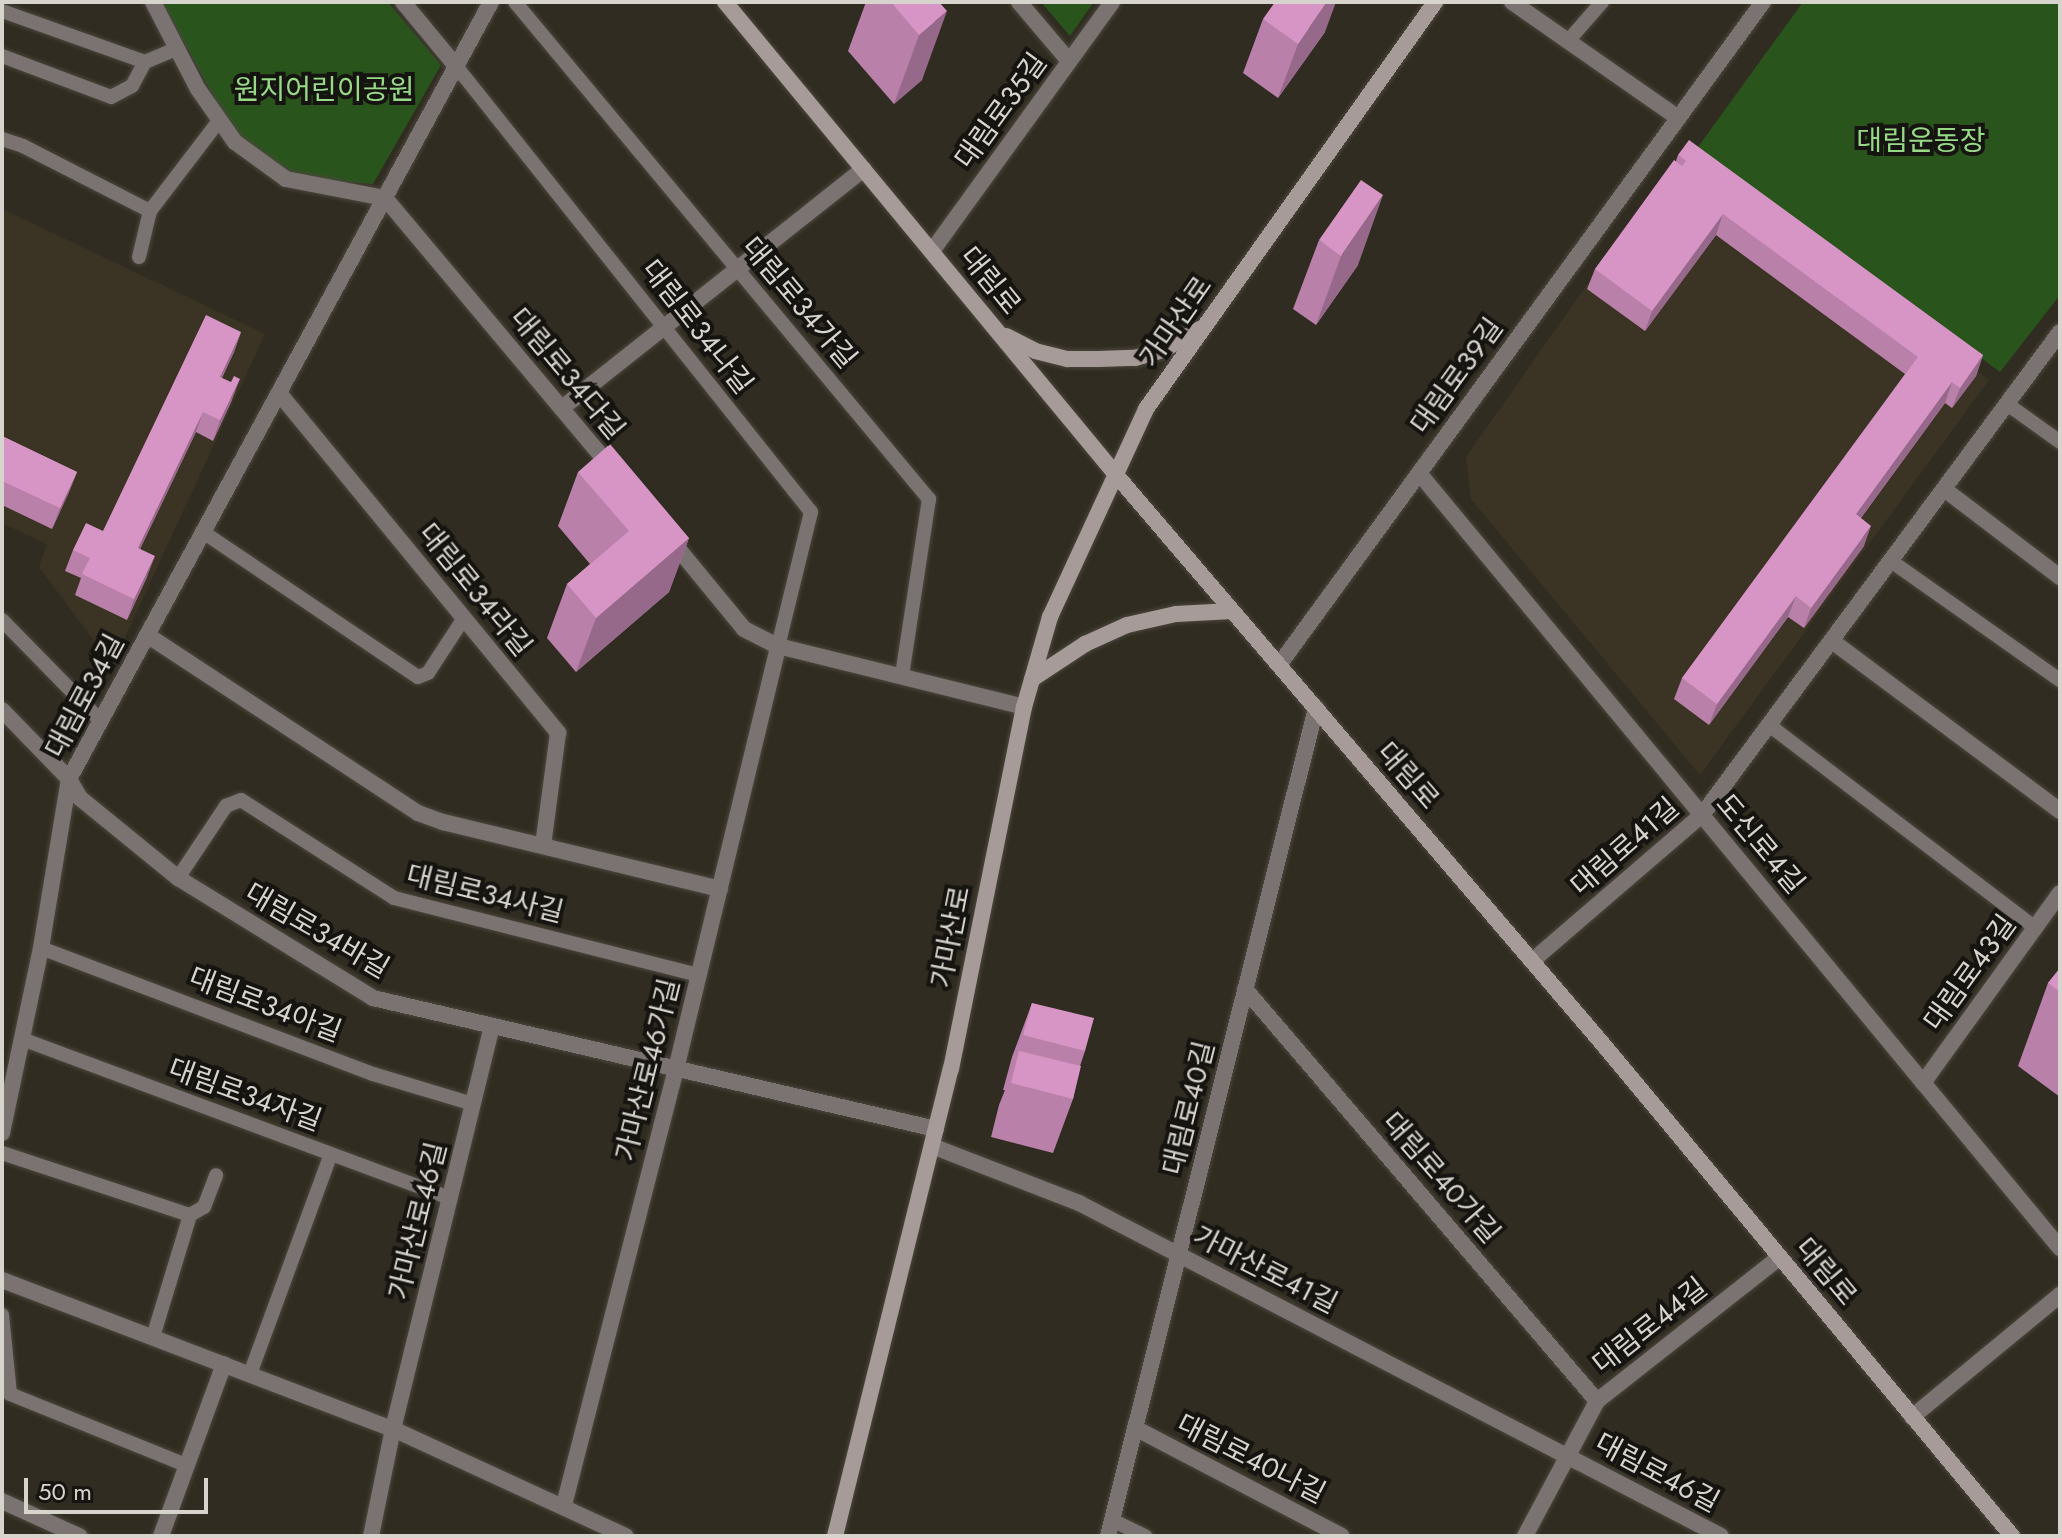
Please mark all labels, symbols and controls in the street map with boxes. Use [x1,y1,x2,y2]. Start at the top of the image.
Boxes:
street label: 대림로35길 [948,47,1054,175]
park label: 원지어린이공원 [234,73,414,107]
park label: 대림운동장 [1857,124,1985,158]
street label: 대림로34가길 [735,231,863,375]
street label: 대림로 [953,240,1027,322]
street label: 대림로34나길 [634,253,760,401]
street label: 가마산로 [1133,270,1219,374]
street label: 대림로34다길 [503,302,631,446]
street label: 대림로39길 [1404,312,1510,440]
street label: 대림로34라길 [411,517,539,663]
street label: 대림로34길 [39,629,131,763]
street label: 대림로 [1370,736,1446,816]
street label: 도신로4길 [1709,787,1811,901]
street label: 대림로41길 [1564,791,1686,903]
street label: 대림로34사길 [403,858,567,930]
street label: 대림로34바길 [239,876,395,986]
street label: 가마산로 [925,883,977,991]
street label: 대림로43길 [1917,909,2023,1037]
street label: 대림로34아길 [184,961,346,1049]
street label: 가마산로46가길 [609,975,687,1165]
street label: 대림로40길 [1156,1038,1222,1178]
street label: 대림로34자길 [164,1052,326,1138]
street label: 대림로40가길 [1375,1106,1507,1250]
street label: 가마산로46길 [382,1139,454,1303]
street label: 가마산로41길 [1187,1219,1343,1321]
street label: 대림로 [1788,1232,1864,1312]
street label: 대림로44길 [1586,1271,1714,1381]
street label: 대림로40나길 [1171,1407,1331,1511]
street label: 대림로46길 [1589,1426,1725,1520]
scale bar [28,1462,212,1512]
text: 50 m [38,1474,92,1509]

